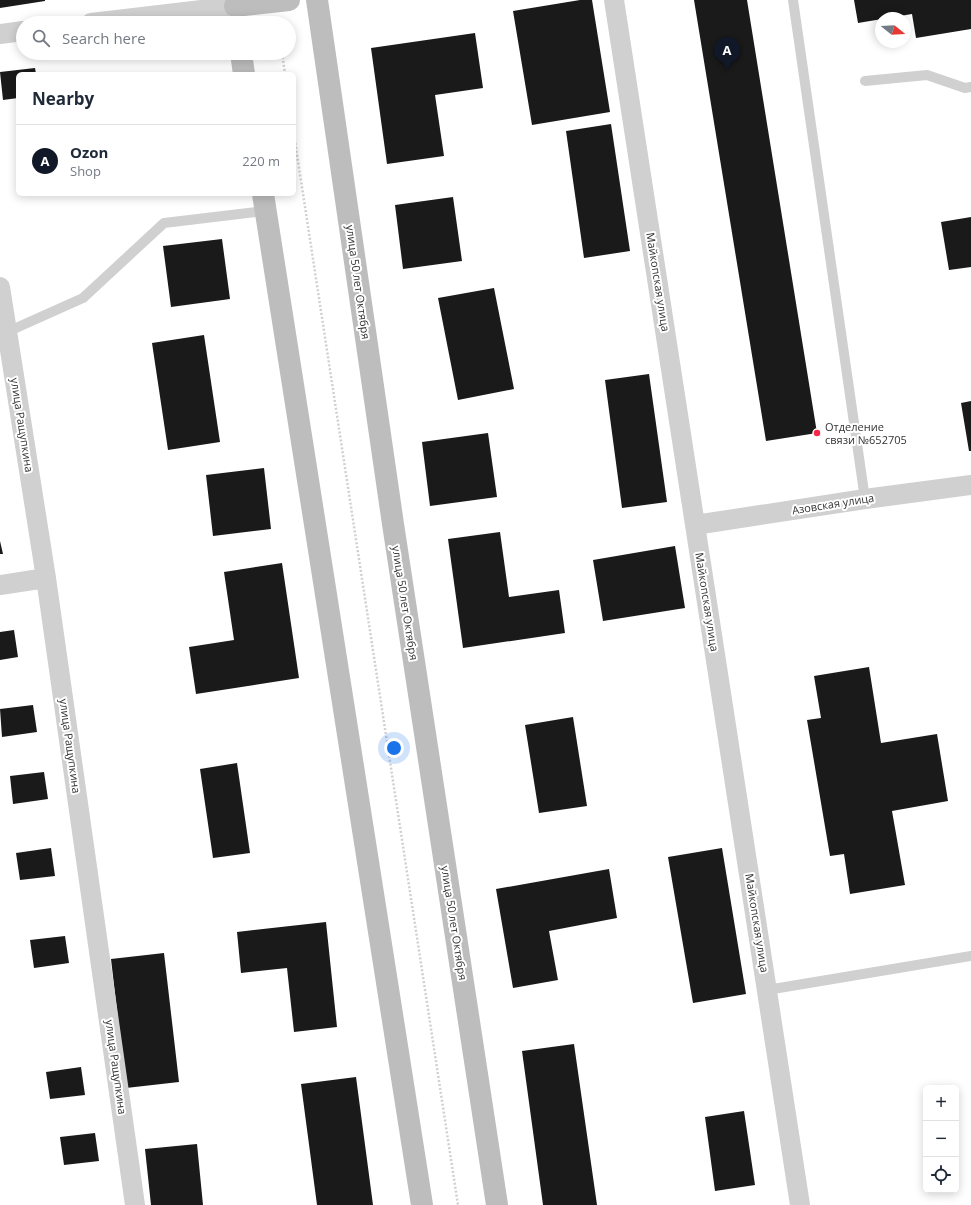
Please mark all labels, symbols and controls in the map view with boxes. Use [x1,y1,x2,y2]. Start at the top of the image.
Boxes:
north arrow [875,12,911,48]
search box [16,16,296,60]
icon: search [30,27,52,49]
text: Search here [62,28,146,48]
pin: A [714,37,740,70]
text: Nearby [32,87,94,110]
text: Ozon [70,142,108,162]
text: A [41,152,49,170]
text: 220 m [242,152,280,170]
text: Shop [70,162,101,180]
street label: улица 50 лет Октября [343,224,374,340]
street label: Майкопская улица [643,231,674,332]
street label: улица Ращупкина [8,377,37,473]
place label: Отделение связи №652705 [825,419,907,447]
marker: Отделение связи №652705 [812,428,822,438]
street label: Азовская улица [791,490,875,517]
street label: улица 50 лет Октября [389,545,422,661]
street label: Майкопская улица [692,551,723,652]
street label: улица Ращупкина [56,698,85,794]
your location [384,738,404,758]
street label: улица 50 лет Октября [438,865,471,981]
street label: Майкопская улица [742,872,773,973]
street label: улица Ращупкина [102,1019,131,1115]
map controls [923,1085,959,1193]
button: + [923,1085,959,1121]
button: − [923,1121,959,1157]
button: locate [923,1157,959,1193]

